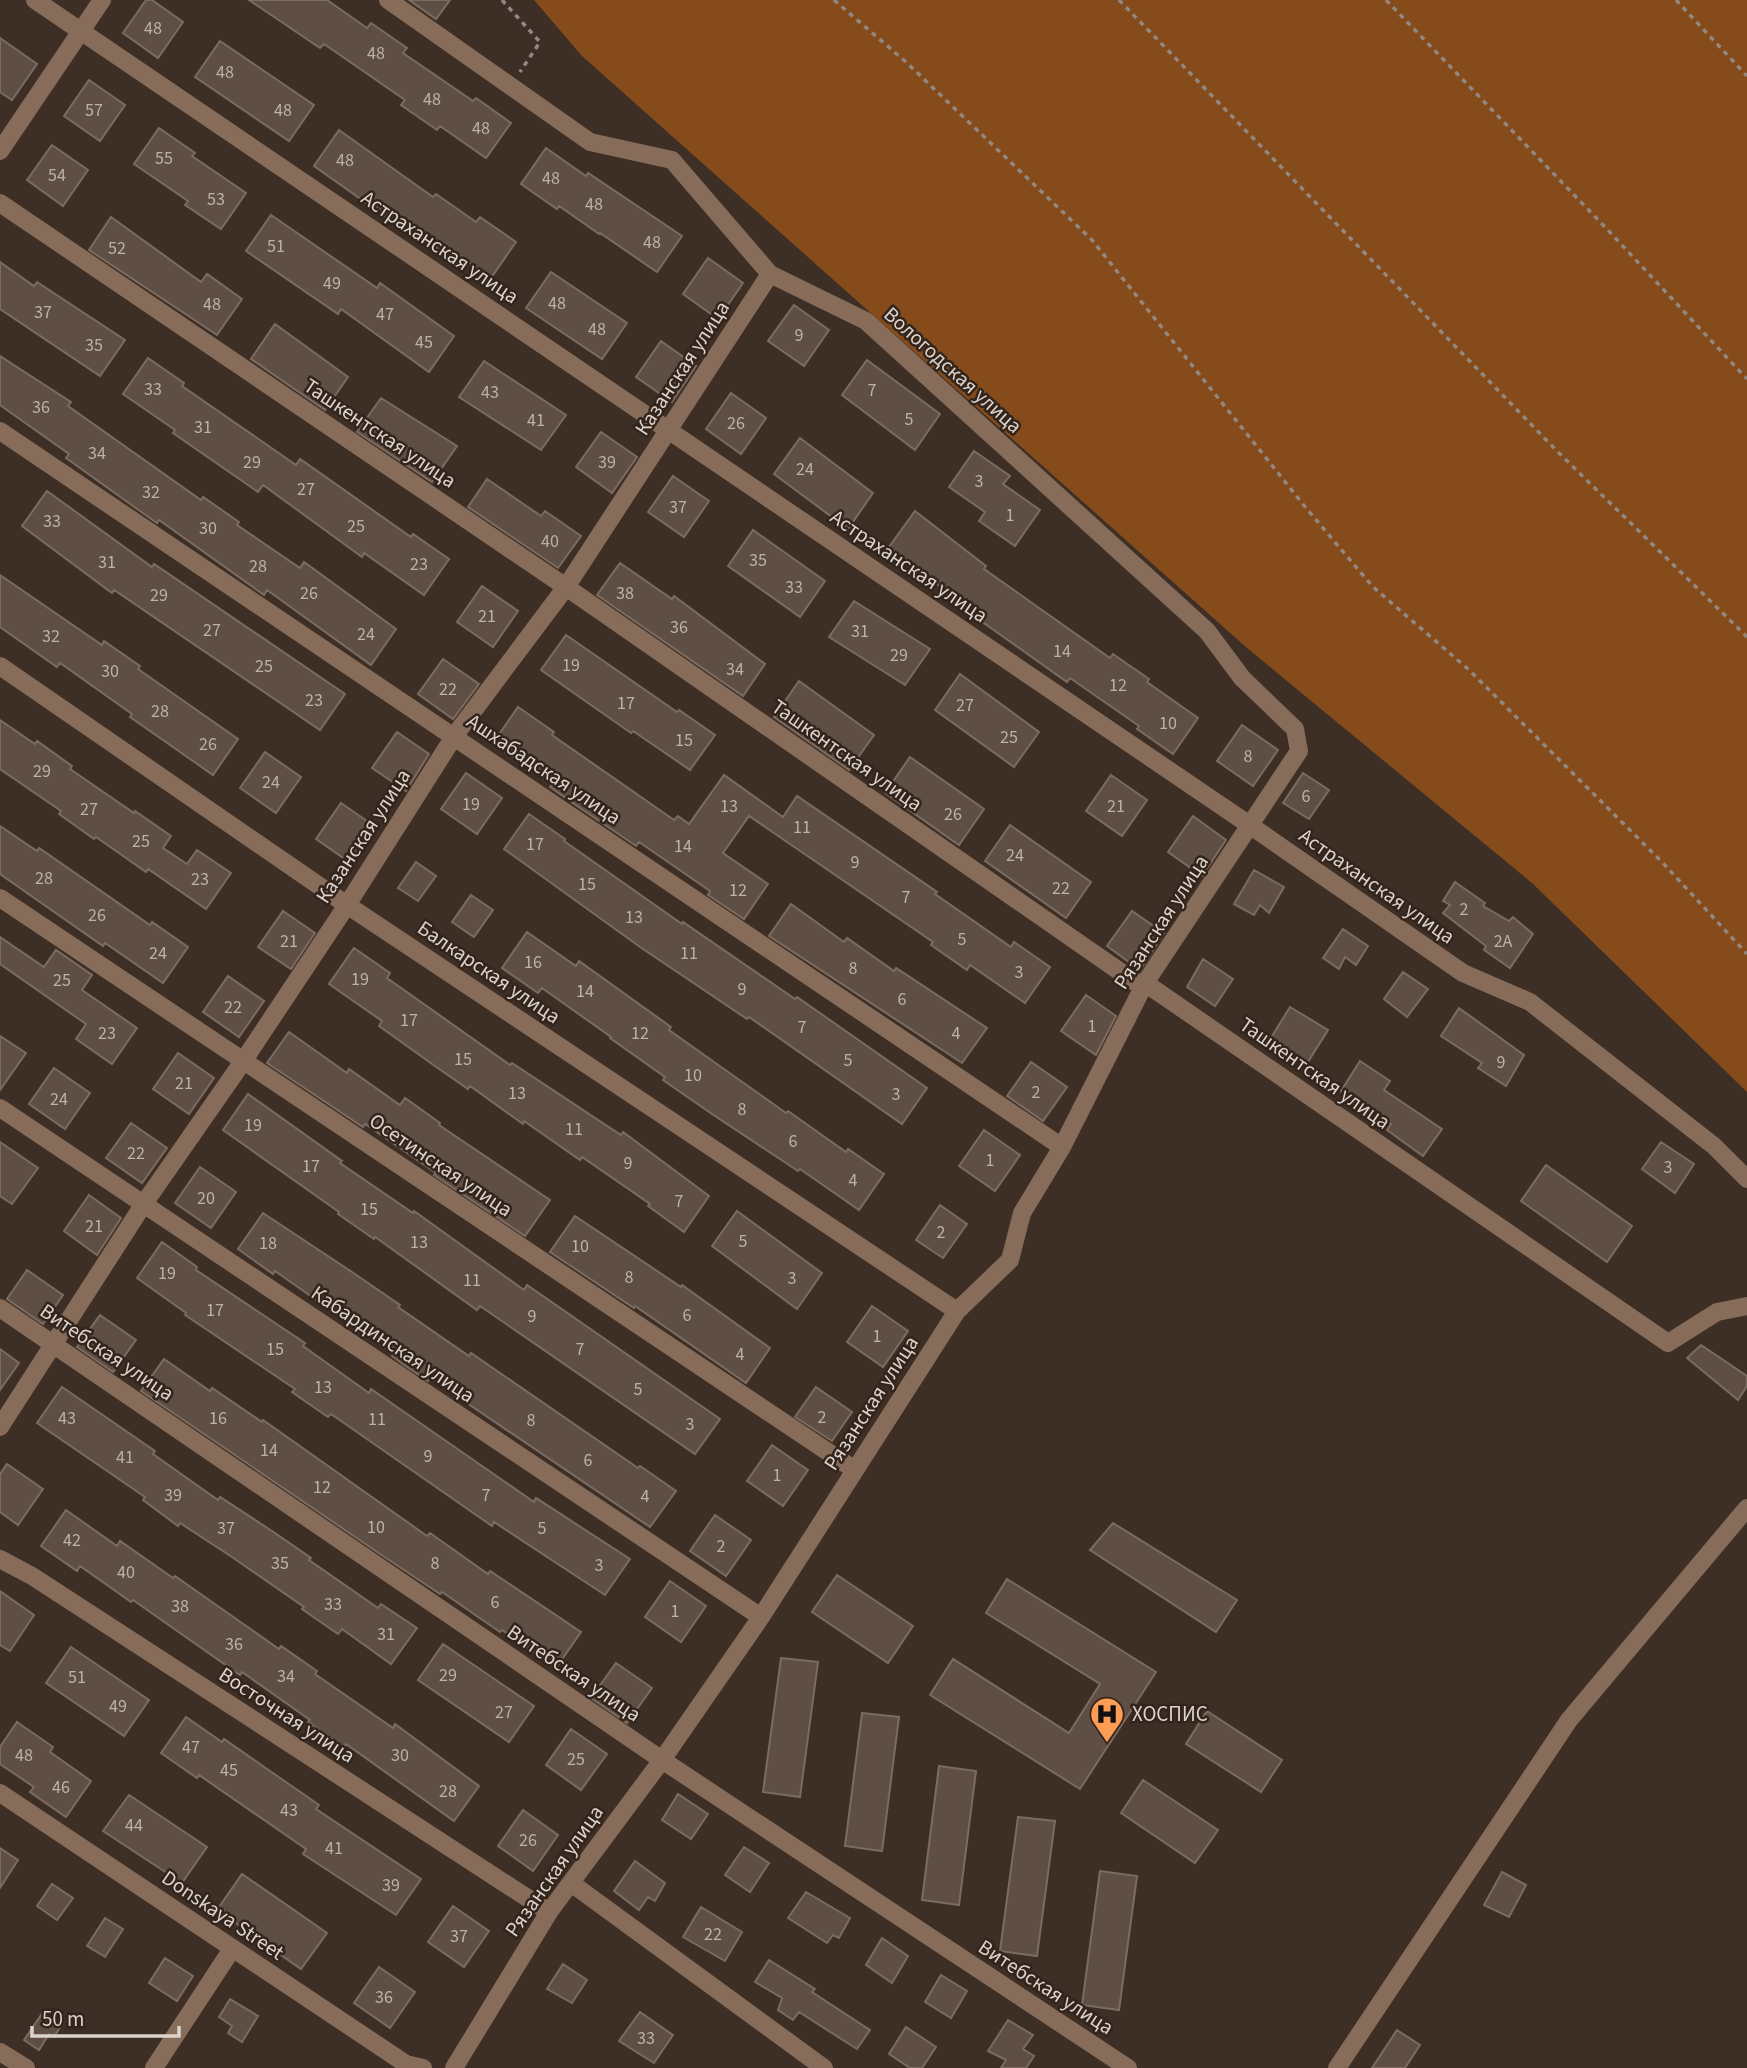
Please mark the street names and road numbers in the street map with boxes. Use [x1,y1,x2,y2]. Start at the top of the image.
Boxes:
street label: Астраханская улица [355,183,525,311]
street label: Казанская улица [627,295,737,441]
street label: Вологодская улица [877,300,1029,440]
street label: Ташкентская улица [298,371,462,495]
street label: Астраханская улица [824,502,994,630]
street label: Ташкентская улица [765,692,929,818]
street label: Ашхабадская улица [461,706,627,832]
street label: Казанская улица [308,763,418,909]
street label: Астраханская улица [1293,821,1461,951]
street label: Рязанская улица [1106,849,1216,995]
street label: Балкарская улица [411,913,567,1031]
street label: Ташкентская улица [1233,1010,1397,1136]
street label: Осетинская улица [363,1106,519,1224]
street label: Кабардинская улица [305,1278,481,1410]
street label: Витебская улица [34,1296,180,1408]
street label: Рязанская улица [816,1330,926,1476]
street label: Витебская улица [501,1617,647,1729]
street label: Восточная улица [213,1660,361,1770]
street label: Рязанская улица [497,1799,611,1943]
street label: Donskaya Street [156,1863,290,1967]
street label: Витебская улица [972,1932,1120,2042]

